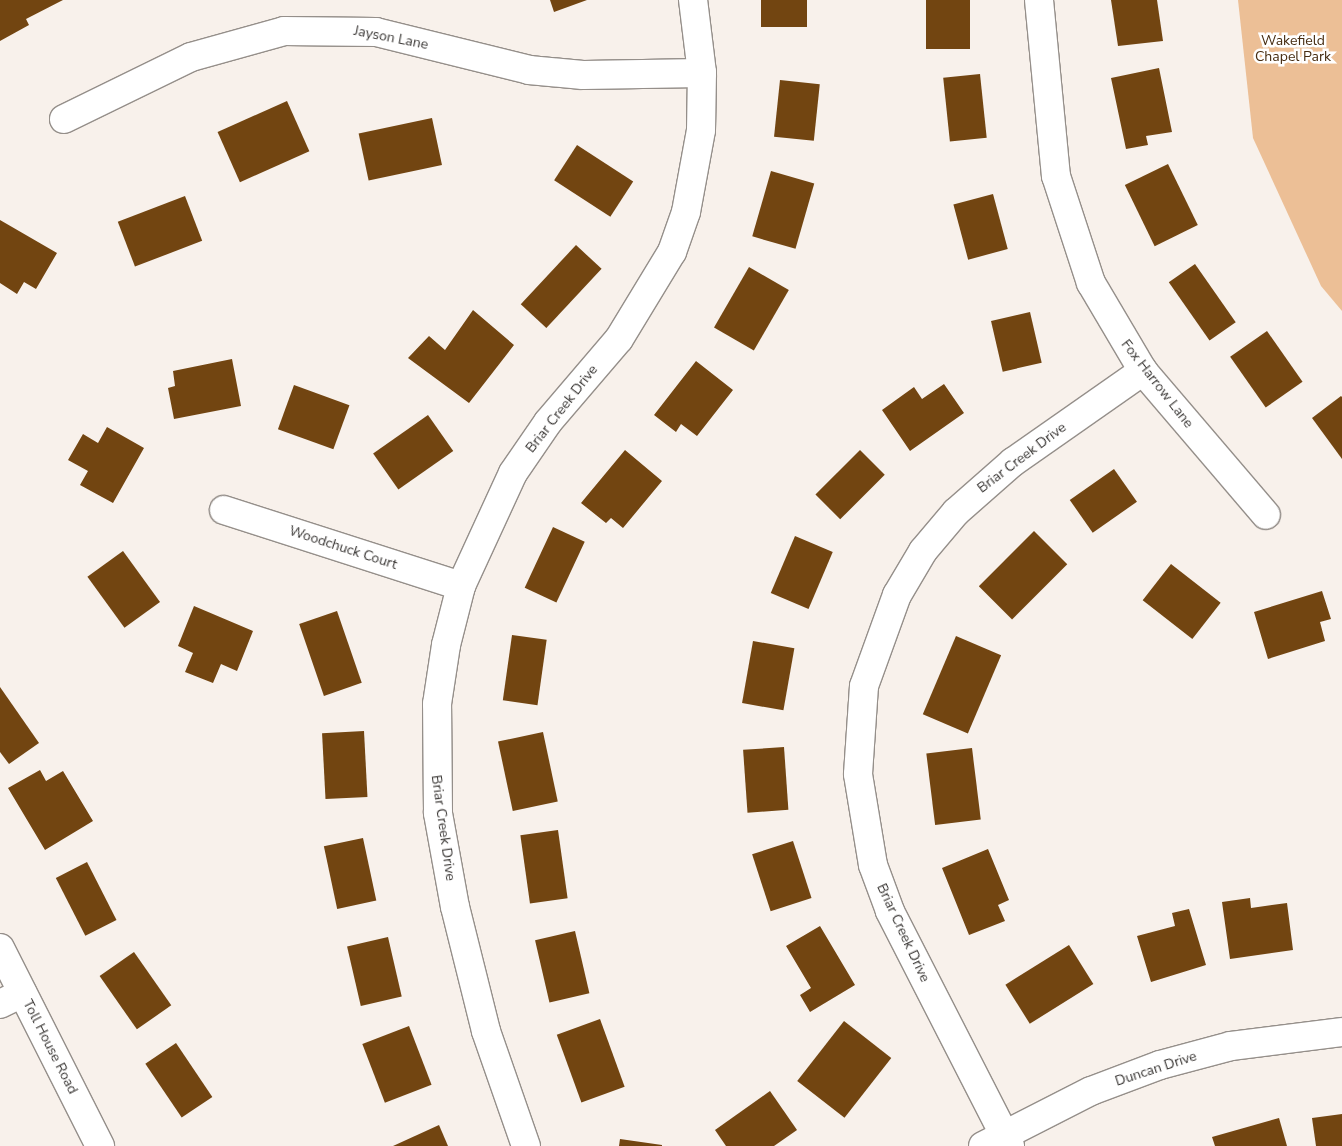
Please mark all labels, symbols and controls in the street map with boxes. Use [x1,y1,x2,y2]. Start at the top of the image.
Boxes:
street label: Jayson Lane [352,23,430,53]
park label: Wakefield Chapel Park [1255,33,1331,65]
street label: Fox Harrow Lane [1117,336,1197,432]
street label: Briar Creek Drive [523,362,601,456]
street label: Briar Creek Drive [974,419,1070,497]
street label: Woodchuck Court [287,523,399,573]
street label: Briar Creek Drive [427,774,459,882]
street label: Briar Creek Drive [873,881,933,985]
street label: Toll House Road [19,997,81,1097]
street label: Duncan Drive [1113,1048,1199,1090]

